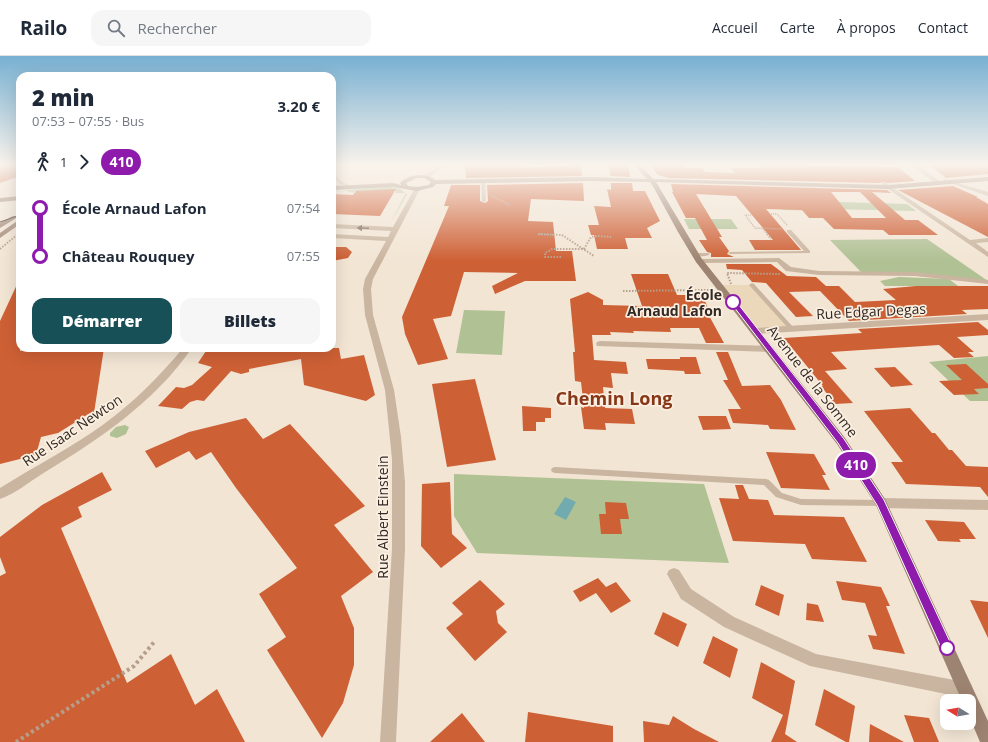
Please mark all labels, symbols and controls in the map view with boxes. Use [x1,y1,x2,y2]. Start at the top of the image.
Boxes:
search box [91,10,371,46]
text: Railo [20,15,67,41]
icon: search [105,17,127,39]
text: Rechercher [137,18,217,38]
text: Accueil [712,18,758,37]
text: Carte [780,18,815,37]
text: À propos [837,18,896,37]
text: Contact [918,18,968,37]
text: 2 min [32,82,95,112]
text: 3.20 € [278,96,320,116]
text: 07:53 – 07:55 · Bus [32,112,144,130]
icon: walk [32,151,54,173]
icon: forward [73,151,95,173]
text: 410 [109,152,133,171]
text: 1 [60,153,67,171]
text: École Arnaud Lafon [62,198,207,218]
text: 07:54 [287,199,320,217]
one-way arrow [357,224,369,231]
text: Château Rouquey [62,246,194,266]
text: 07:55 [287,247,320,265]
place label: École Arnaud Lafon [627,285,722,320]
marker: École Arnaud Lafon [725,294,741,310]
button: Démarrer [32,298,172,344]
button: Billets [180,298,320,344]
street label: Rue Edgar Degas [816,299,927,323]
street label: Avenue de la Somme [763,321,863,441]
district label: Chemin Long [556,386,672,410]
street label: Rue Isaac Newton [18,390,126,470]
line badge: 410 [833,452,879,478]
street label: Rue Albert Einstein [373,455,392,579]
text: 410 [844,455,868,474]
unlabelled marker [939,640,955,656]
north arrow [940,694,976,730]
map controls [940,694,976,730]

